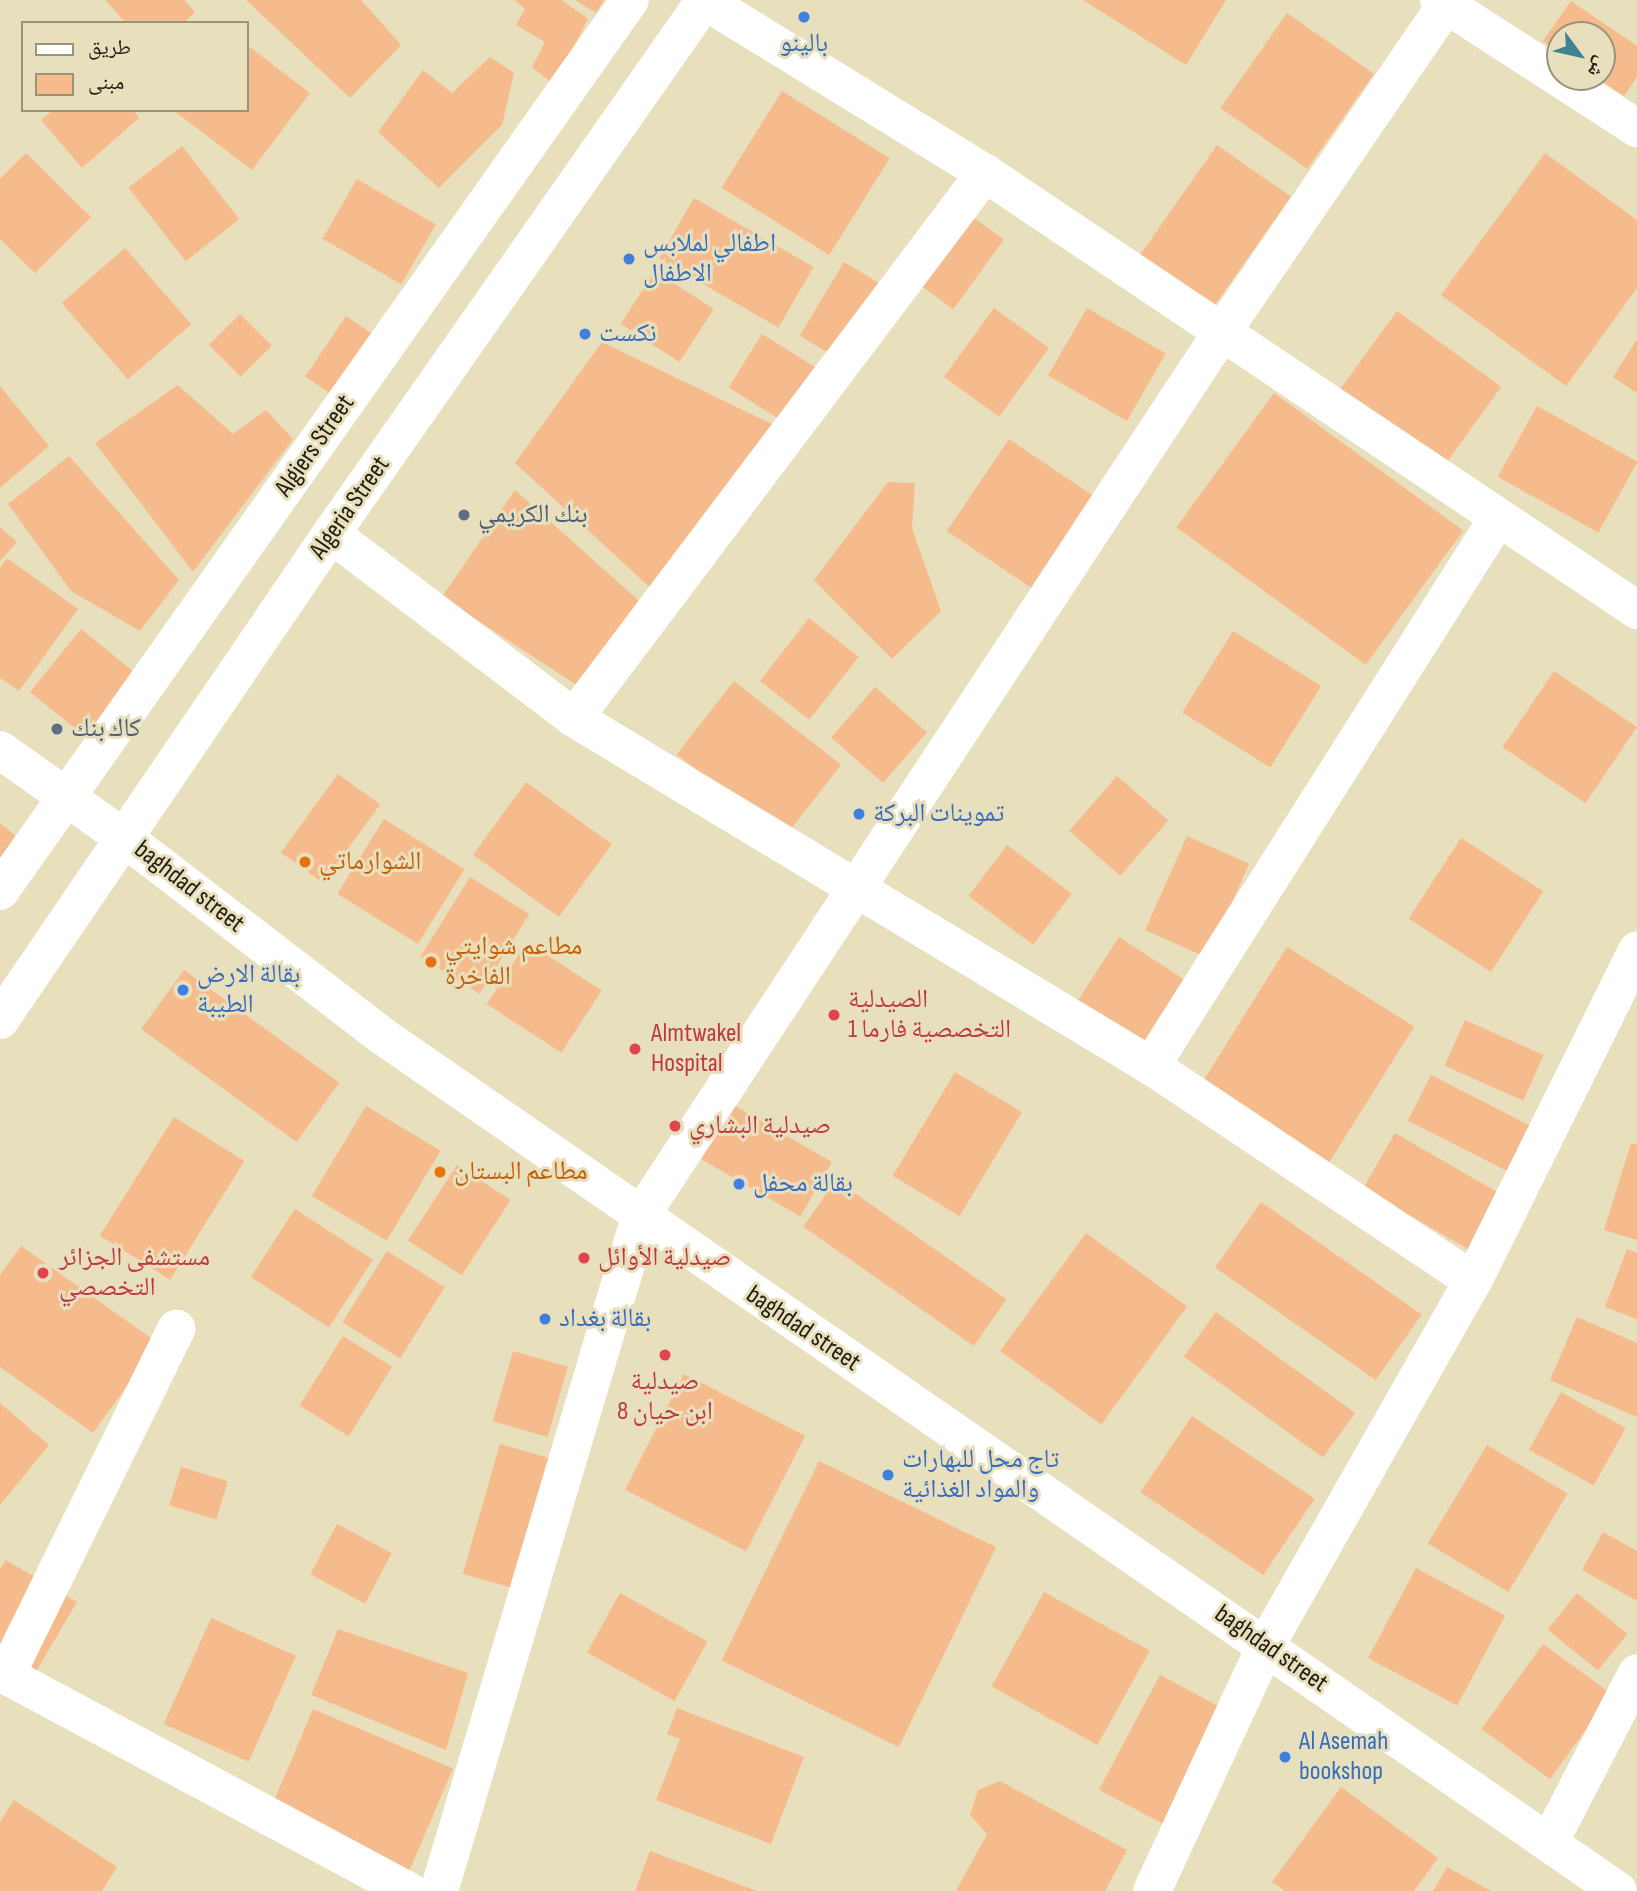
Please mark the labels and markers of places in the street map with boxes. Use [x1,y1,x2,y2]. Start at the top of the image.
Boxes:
marker: بالينو [796,9,812,25]
place label: بالينو [780,28,828,60]
place label: اطفالي لملابس الاطفال [643,228,776,290]
marker: اطفالي لملابس الاطفال [621,251,637,267]
place label: نكست [599,318,657,350]
marker: نكست [577,326,593,342]
place label: بنك الكريمي [478,499,588,531]
marker: بنك الكريمي [456,507,472,523]
place label: كاك بنك [71,713,141,745]
marker: كاك بنك [49,721,65,737]
place label: تموينات البركة [873,798,1004,830]
marker: تموينات البركة [851,806,867,822]
place label: الشوارماتي [319,846,422,878]
marker: الشوارماتي [297,854,313,870]
place label: مطاعم شوايتي الفاخرة [445,931,582,992]
marker: مطاعم شوايتي الفاخرة [423,954,439,970]
place label: بقالة الارض الطيبة [197,959,300,1020]
marker: بقالة الارض الطيبة [175,982,191,998]
place label: الصيدلية التخصصية فارما 1 [848,984,1011,1046]
marker: الصيدلية التخصصية فارما 1 [826,1007,842,1023]
place label: Almtwakel Hospital [651,1018,741,1080]
marker: Almtwakel Hospital [625,1039,645,1059]
place label: صيدلية البشاري [689,1110,831,1142]
marker: صيدلية البشاري [667,1118,683,1134]
place label: مطاعم البستان [454,1156,587,1188]
marker: مطاعم البستان [432,1164,448,1180]
place label: بقالة محفل [753,1168,853,1200]
marker: بقالة محفل [731,1176,747,1192]
place label: مستشفى الجزائر التخصصي [59,1242,210,1304]
place label: صيدلية الأوائل [598,1242,731,1274]
marker: صيدلية الأوائل [576,1250,592,1266]
marker: مستشفى الجزائر التخصصي [33,1263,53,1283]
place label: بقالة بغداد [559,1303,651,1335]
marker: بقالة بغداد [537,1311,553,1327]
marker: صيدلية ابن حيان 8 [657,1347,673,1363]
place label: صيدلية ابن حيان 8 [617,1366,713,1428]
place label: تاج محل للبهارات والمواد الغذائية [902,1444,1059,1506]
marker: تاج محل للبهارات والمواد الغذائية [880,1467,896,1483]
place label: Al Asemah bookshop [1299,1726,1388,1788]
marker: Al Asemah bookshop [1277,1749,1293,1765]

